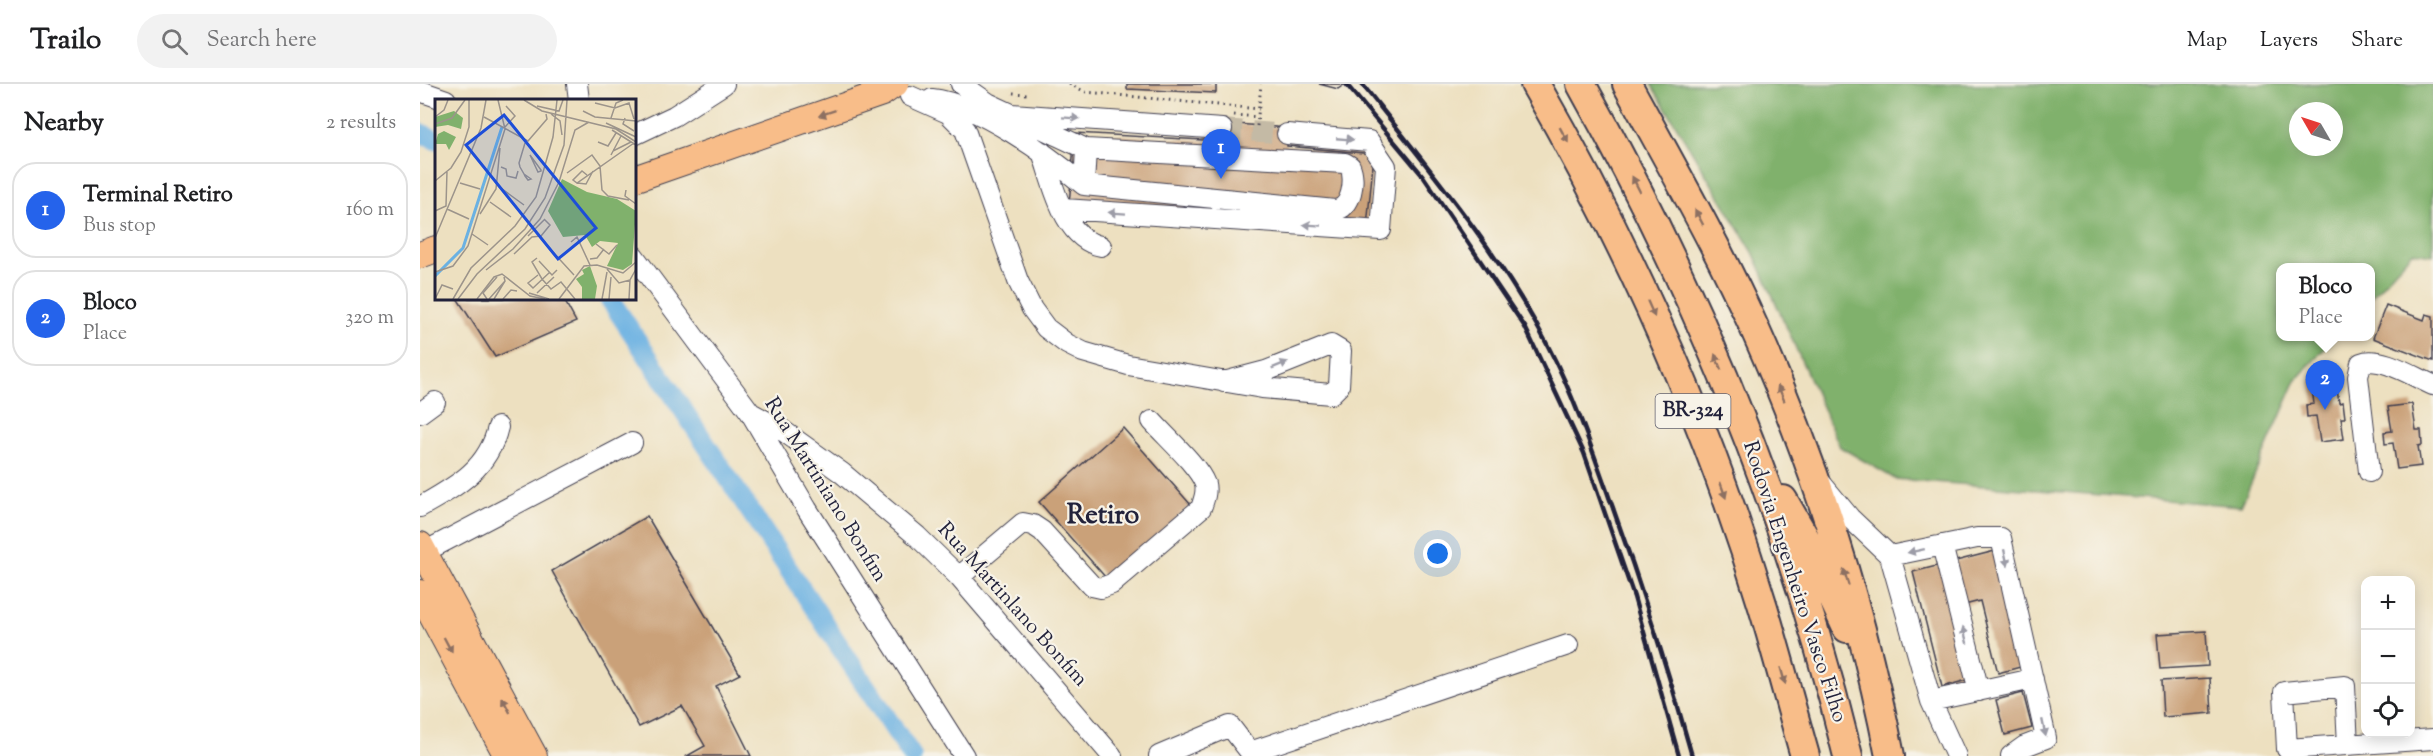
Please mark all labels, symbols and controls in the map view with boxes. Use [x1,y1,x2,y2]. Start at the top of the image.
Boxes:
search box [137,14,557,68]
text: Trailo [30,21,101,61]
icon: search [158,25,191,58]
text: Search here [206,25,317,57]
text: Map [2187,26,2227,56]
text: Layers [2260,26,2318,56]
text: Share [2351,26,2403,56]
inset map [435,99,636,300]
north arrow [2289,102,2343,156]
text: Nearby [24,105,104,142]
one-way arrow [818,108,836,118]
text: 2 results [326,109,396,138]
one-way arrow [1061,114,1080,123]
one-way arrow [1559,127,1569,144]
pin: 1 [1202,130,1240,179]
one-way arrow [1336,134,1355,144]
one-way arrow [1632,176,1641,193]
text: Terminal Retiro [83,180,233,212]
text: 1 [42,196,49,225]
text: 160 m [346,196,394,225]
one-way arrow [1694,208,1704,225]
one-way arrow [1108,209,1127,218]
text: Bus stop [83,212,156,241]
one-way arrow [1302,221,1321,230]
popup [2276,263,2375,341]
text: Bloco [2299,272,2352,304]
text: Bloco [83,288,137,320]
one-way arrow [1646,301,1656,319]
text: 2 [41,304,50,333]
text: 320 m [345,304,394,333]
text: Place [2299,304,2343,333]
text: Place [83,320,127,349]
one-way arrow [1712,352,1722,370]
one-way arrow [1272,360,1290,370]
pin: 2 [2306,360,2344,410]
one-way arrow [1776,384,1786,402]
street label: Rua Martiniano Bonfim [756,392,894,588]
road number: BR-324 [1656,394,1730,428]
street label: Rodovia Engenheiro Vasco Filho [1734,437,1854,727]
one-way arrow [1719,481,1729,499]
district label: Retiro [1067,497,1140,536]
street label: Rua Martinlano Bonfim [930,516,1094,694]
your location [1423,539,1452,568]
one-way arrow [1907,547,1926,556]
one-way arrow [2001,548,2011,567]
one-way arrow [1841,568,1850,586]
map controls [2361,576,2415,738]
button: + [2361,576,2415,630]
one-way arrow [1960,625,1969,643]
button: − [2361,630,2415,684]
one-way arrow [443,637,453,654]
one-way arrow [1778,667,1788,685]
button: locate [2361,684,2415,738]
one-way arrow [501,696,511,713]
one-way arrow [2039,719,2049,737]

